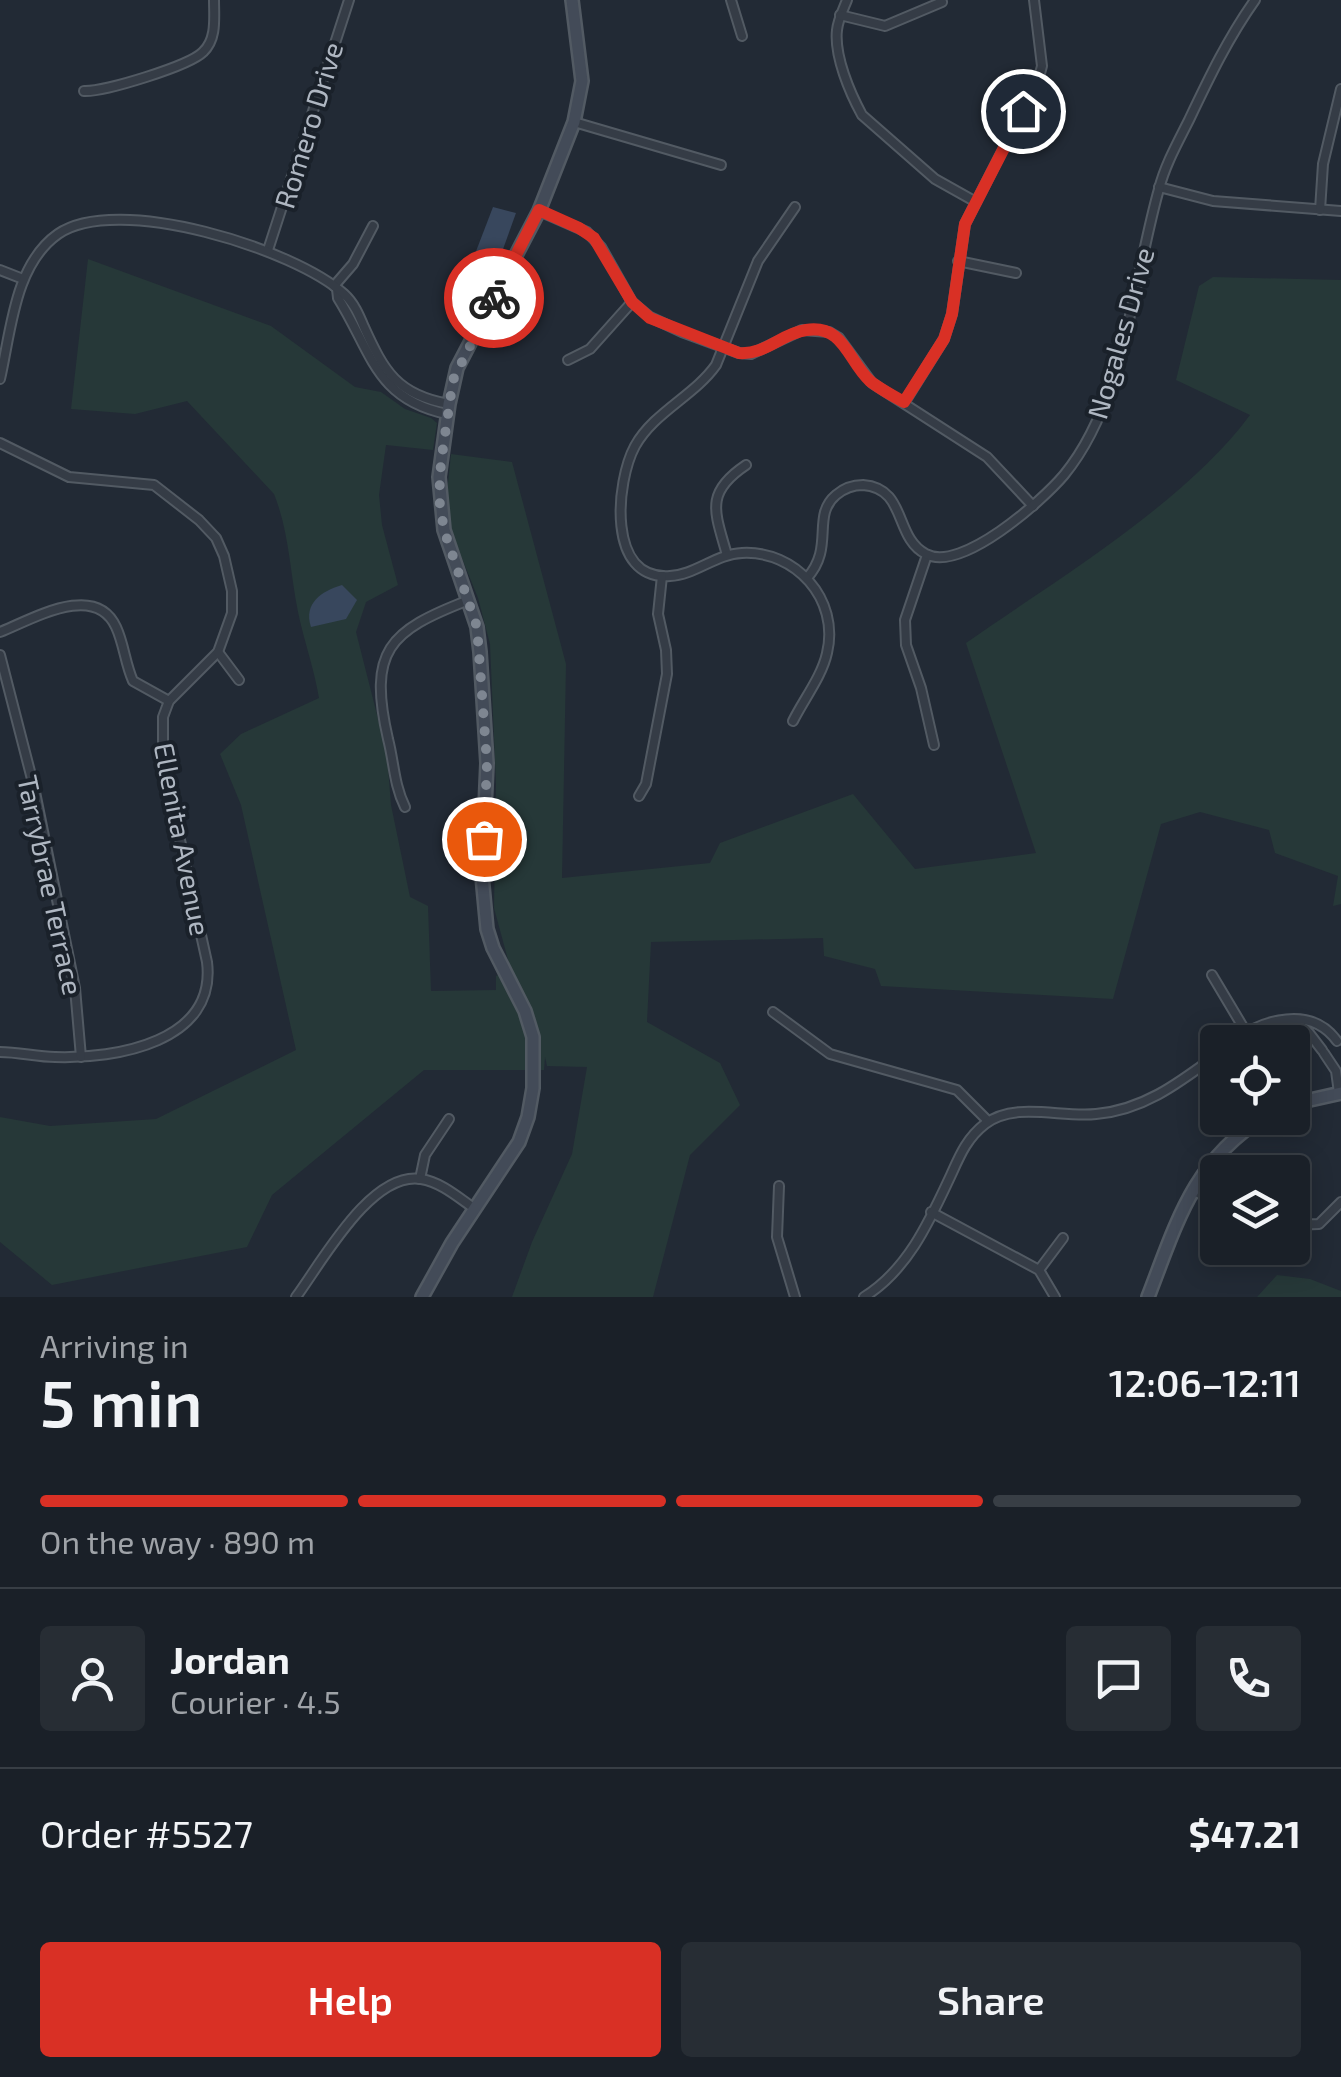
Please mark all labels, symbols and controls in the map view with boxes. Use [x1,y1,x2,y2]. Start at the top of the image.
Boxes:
street label: Romero Drive [267,38,349,212]
pin [981,69,1066,154]
icon: home [996,84,1051,139]
street label: Nogales Drive [1079,243,1161,423]
courier [444,248,544,348]
icon: bike [467,271,522,326]
street label: Ellenita Avenue [148,740,218,938]
street label: Tarrybrae Terrace [11,772,91,998]
pin [442,797,527,882]
icon: bag [457,812,512,867]
map controls [1200,1025,1310,1265]
button: locate [1200,1025,1310,1135]
button: layers [1200,1155,1310,1265]
text: Arriving in [40,1326,189,1364]
text: 12:06–12:11 [1109,1359,1301,1405]
text: 5 min [40,1362,203,1440]
text: On the way · 890 m [40,1522,315,1560]
button: person [40,1626,145,1731]
button: chat [1066,1626,1171,1731]
button: phone [1196,1626,1301,1731]
text: Jordan [170,1636,290,1682]
text: Courier · 4.5 [170,1682,341,1720]
text: Order #5527 [40,1810,253,1856]
text: $47.21 [1189,1810,1301,1856]
button: Help [40,1942,661,2057]
button: Share [681,1942,1301,2057]

